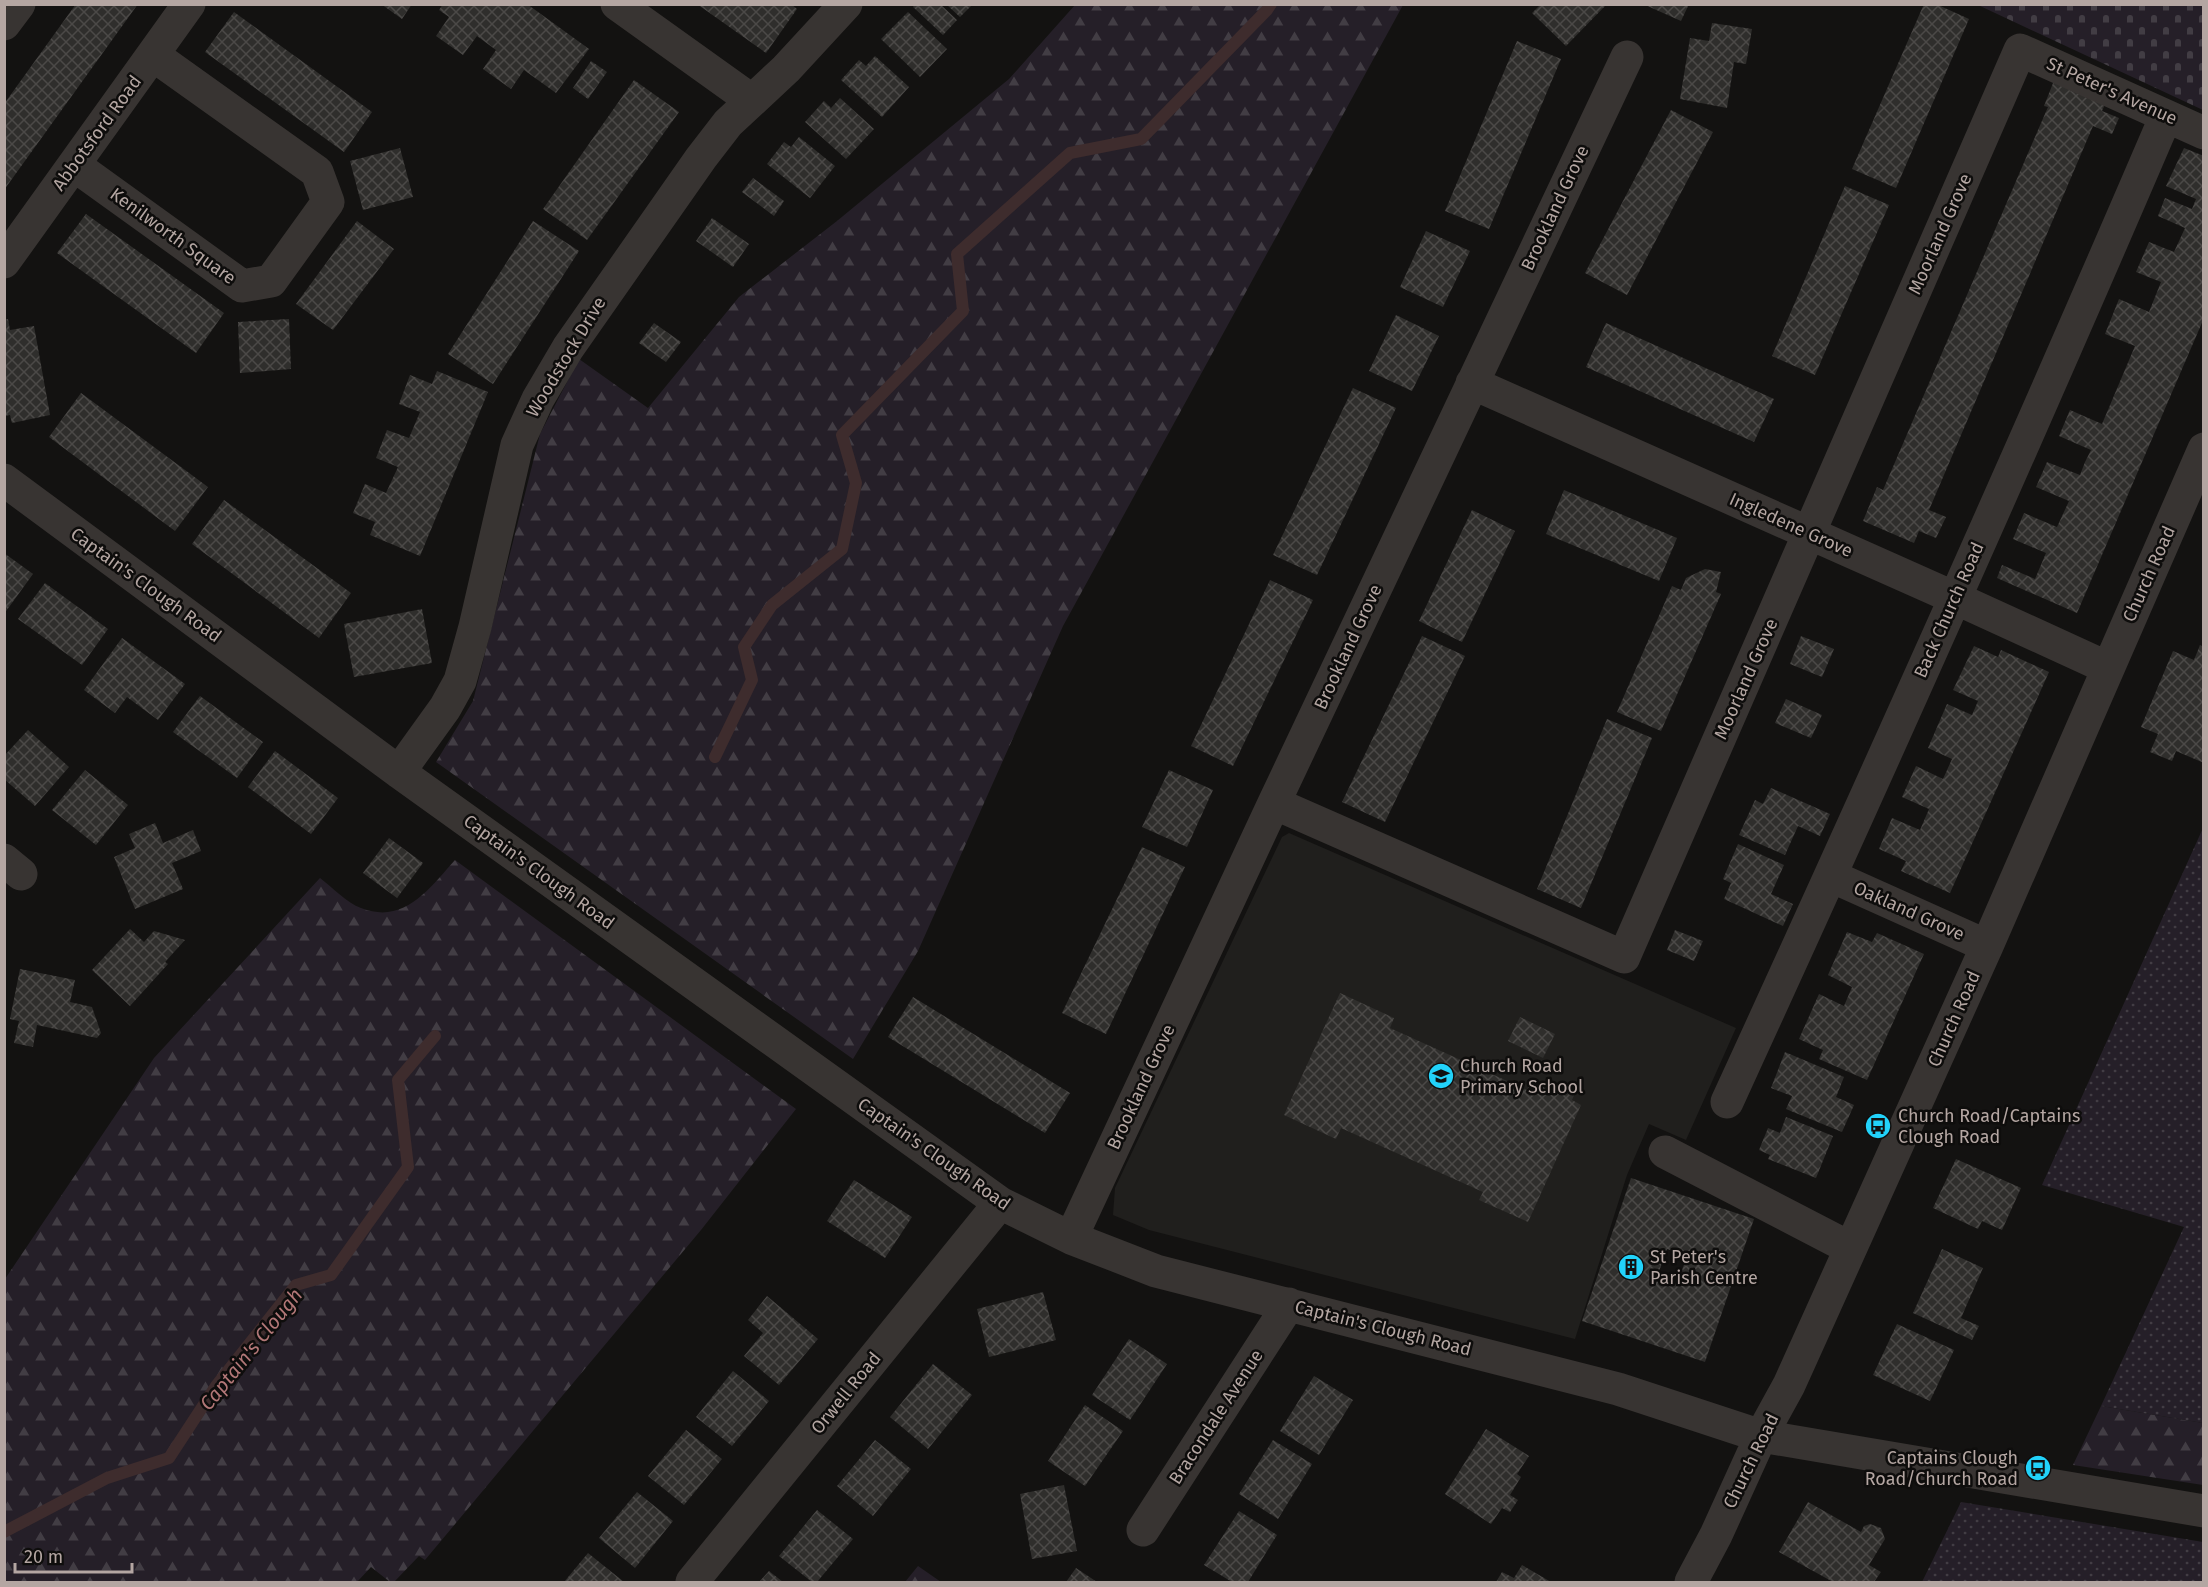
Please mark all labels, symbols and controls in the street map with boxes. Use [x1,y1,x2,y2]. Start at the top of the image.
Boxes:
street label: St Peter's Avenue [2043,52,2181,130]
street label: Abbotsford Road [48,71,146,195]
street label: Brookland Grove [1516,142,1594,274]
street label: Moorland Grove [1904,170,1976,298]
street label: Kenilworth Square [106,183,240,289]
street label: Woodstock Drive [521,293,611,421]
street label: Ingledene Grove [1726,488,1856,562]
street label: Captain's Clough Road [66,523,226,647]
street label: Church Road [2118,523,2180,625]
street label: Back Church Road [1909,539,1989,681]
street label: Brookland Grove [1309,581,1387,713]
street label: Moorland Grove [1710,615,1782,743]
street label: Captain's Clough Road [459,810,619,934]
street label: Oakland Grove [1850,877,1968,945]
street label: Church Road [1923,968,1985,1070]
street label: Brookland Grove [1102,1021,1180,1153]
place label: Church Road Primary School [1460,1055,1583,1098]
school or university icon: Church Road Primary School [1426,1061,1456,1091]
street label: Captain's Clough Road [853,1093,1015,1215]
place label: Church Road/Captains Clough Road [1898,1105,2080,1148]
bus stop icon: Church Road/Captains Clough Road [1863,1111,1893,1141]
place label: St Peter's Parish Centre [1650,1246,1758,1289]
building icon: St Peter's Parish Centre [1616,1252,1646,1282]
water label: Captain's Clough [194,1283,308,1415]
street label: Captain's Clough Road [1292,1295,1474,1361]
street label: Bracondale Avenue [1164,1345,1268,1489]
street label: Orwell Road [806,1348,886,1438]
street label: Church Road [1719,1410,1783,1512]
place label: Captains Clough Road/Church Road [1865,1447,2018,1490]
bus stop icon: Captains Clough Road/Church Road [2023,1453,2053,1483]
scale bar [15,1536,132,1574]
text: 20 m [24,1546,63,1568]

